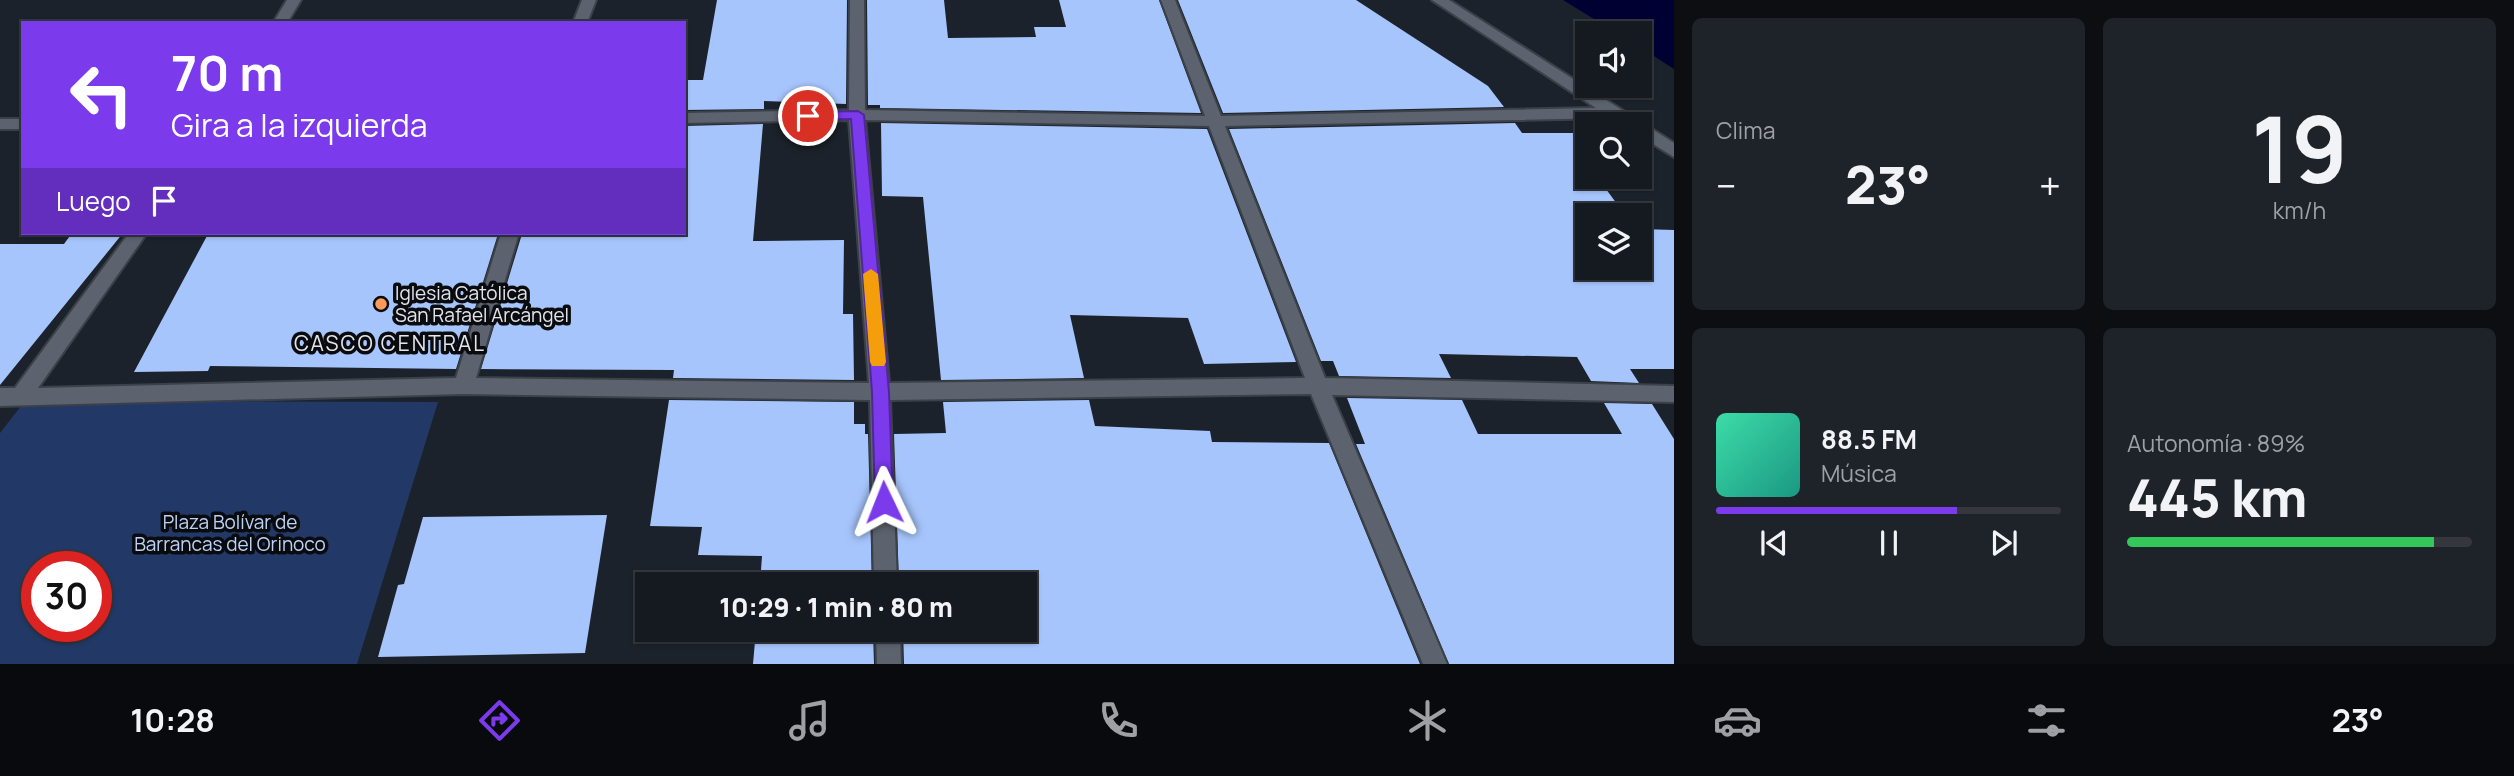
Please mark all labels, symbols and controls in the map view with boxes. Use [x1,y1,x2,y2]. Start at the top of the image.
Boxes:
map controls [1575,21,1652,280]
button: sound [1575,21,1652,98]
text: 70 m [171,39,283,106]
icon: left [56,49,147,140]
pin [778,86,838,146]
text: 19 [2251,86,2348,210]
icon: arrive [789,97,827,135]
text: Gira a la izquierda [171,103,427,147]
button: search [1575,112,1652,189]
text: Clima [1716,114,1775,146]
text: 23° [1845,149,1931,220]
text: − [1716,159,1737,211]
text: + [2039,159,2061,211]
icon: arrive [145,182,183,220]
text: Luego [56,183,131,219]
text: km/h [2273,194,2326,226]
button: layers [1575,203,1652,280]
place label: Iglesia Católica San Rafael Arcángel [395,280,569,328]
marker: Iglesia Católica San Rafael Arcángel [373,296,389,312]
district label: CASCO CENTRAL [294,329,486,357]
text: 88.5 FM [1821,421,1917,457]
text: Autonomía · 89% [2127,427,2305,459]
text: Música [1821,457,1897,489]
text: 445 km [2127,462,2307,533]
position arrow [847,465,921,539]
park label: Plaza Bolívar de Barrancas del Orinoco [134,509,326,557]
icon: previous [1755,524,1793,562]
icon: pause [1870,524,1908,562]
icon: next [1985,524,2023,562]
speed limit sign: 30 [21,551,112,642]
text: 10:29 · 1 min · 80 m [719,589,953,625]
icon: directions [475,696,524,745]
icon: music [785,696,834,745]
icon: phone [1094,696,1143,745]
icon: climate [1403,696,1452,745]
icon: car [1713,696,1762,745]
icon: filters [2022,696,2071,745]
text: 10:28 [130,698,215,742]
text: 23° [2332,698,2384,742]

